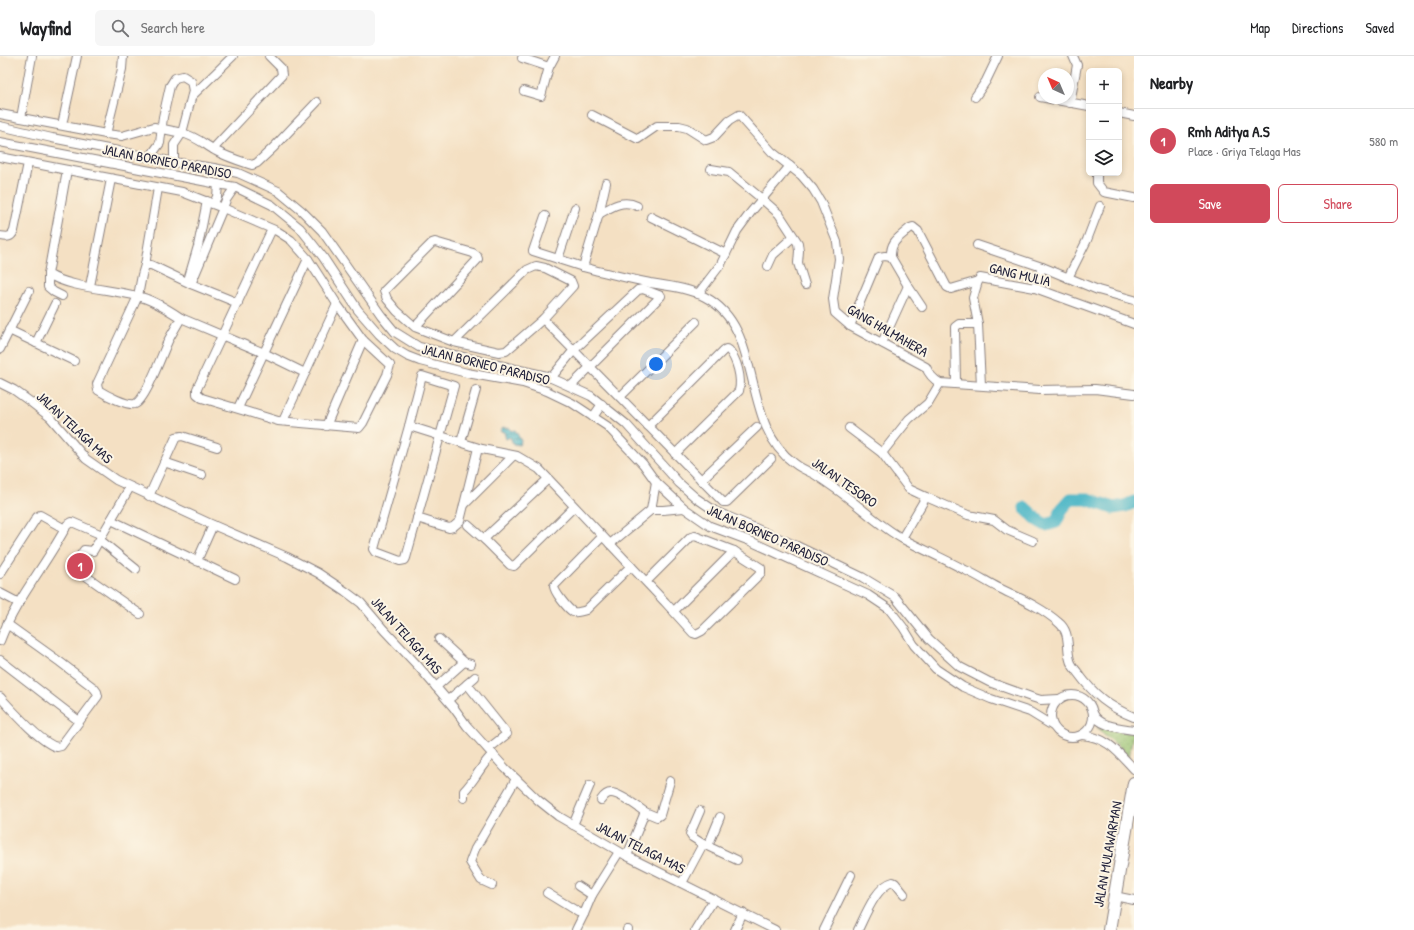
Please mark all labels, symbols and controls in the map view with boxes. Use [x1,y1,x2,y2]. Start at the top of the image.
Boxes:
search box [95,10,375,46]
text: Wayfind [20,15,71,41]
icon: search [109,17,131,39]
text: Search here [141,17,205,38]
text: Map [1250,18,1270,37]
text: Directions [1292,18,1343,37]
text: Saved [1365,18,1394,37]
north arrow [1038,68,1074,104]
map controls [1086,68,1122,176]
button: + [1086,68,1122,104]
text: Nearby [1150,71,1193,94]
button: − [1086,104,1122,140]
text: Rmh Aditya A.S [1188,121,1270,142]
text: 1 [1161,132,1165,150]
text: 580 m [1369,132,1398,150]
street label: JALAN BORNEO PARADISO [101,139,234,183]
button: layers [1086,140,1122,176]
text: Place · Griya Telaga Mas [1188,142,1301,160]
button: Save [1150,184,1270,223]
button: Share [1278,184,1398,223]
street label: GANG MULIA [988,258,1053,290]
street label: GANG HALMAHERA [844,299,932,361]
street label: JALAN BORNEO PARADISO [420,339,552,389]
your location [646,354,666,374]
street label: JALAN TELAGA MAS [33,387,118,468]
street label: JALAN TESORO [809,452,882,512]
street label: JALAN BORNEO PARADISO [704,500,832,571]
pin: 1 [67,551,93,581]
street label: JALAN TELAGA MAS [367,592,447,678]
street label: JALAN MULAWARMAN [1088,800,1126,908]
street label: JALAN TELAGA MAS [593,816,689,878]

